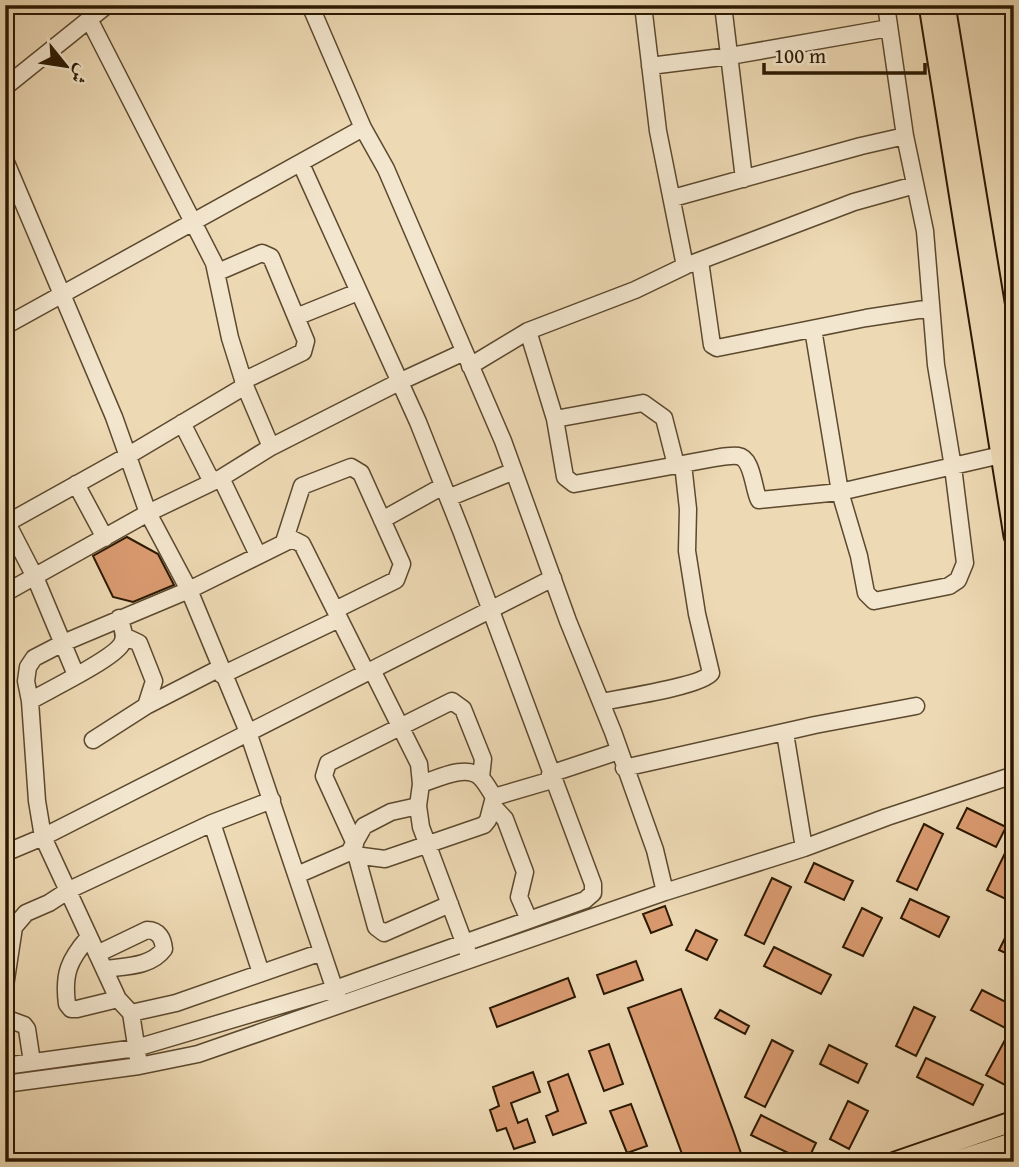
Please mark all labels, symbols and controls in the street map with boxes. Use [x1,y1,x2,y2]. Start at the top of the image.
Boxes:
north arrow [32,32,102,102]
scale bar [764,32,925,76]
text: 100 m [774,40,826,71]
text: ش [64,59,98,90]

